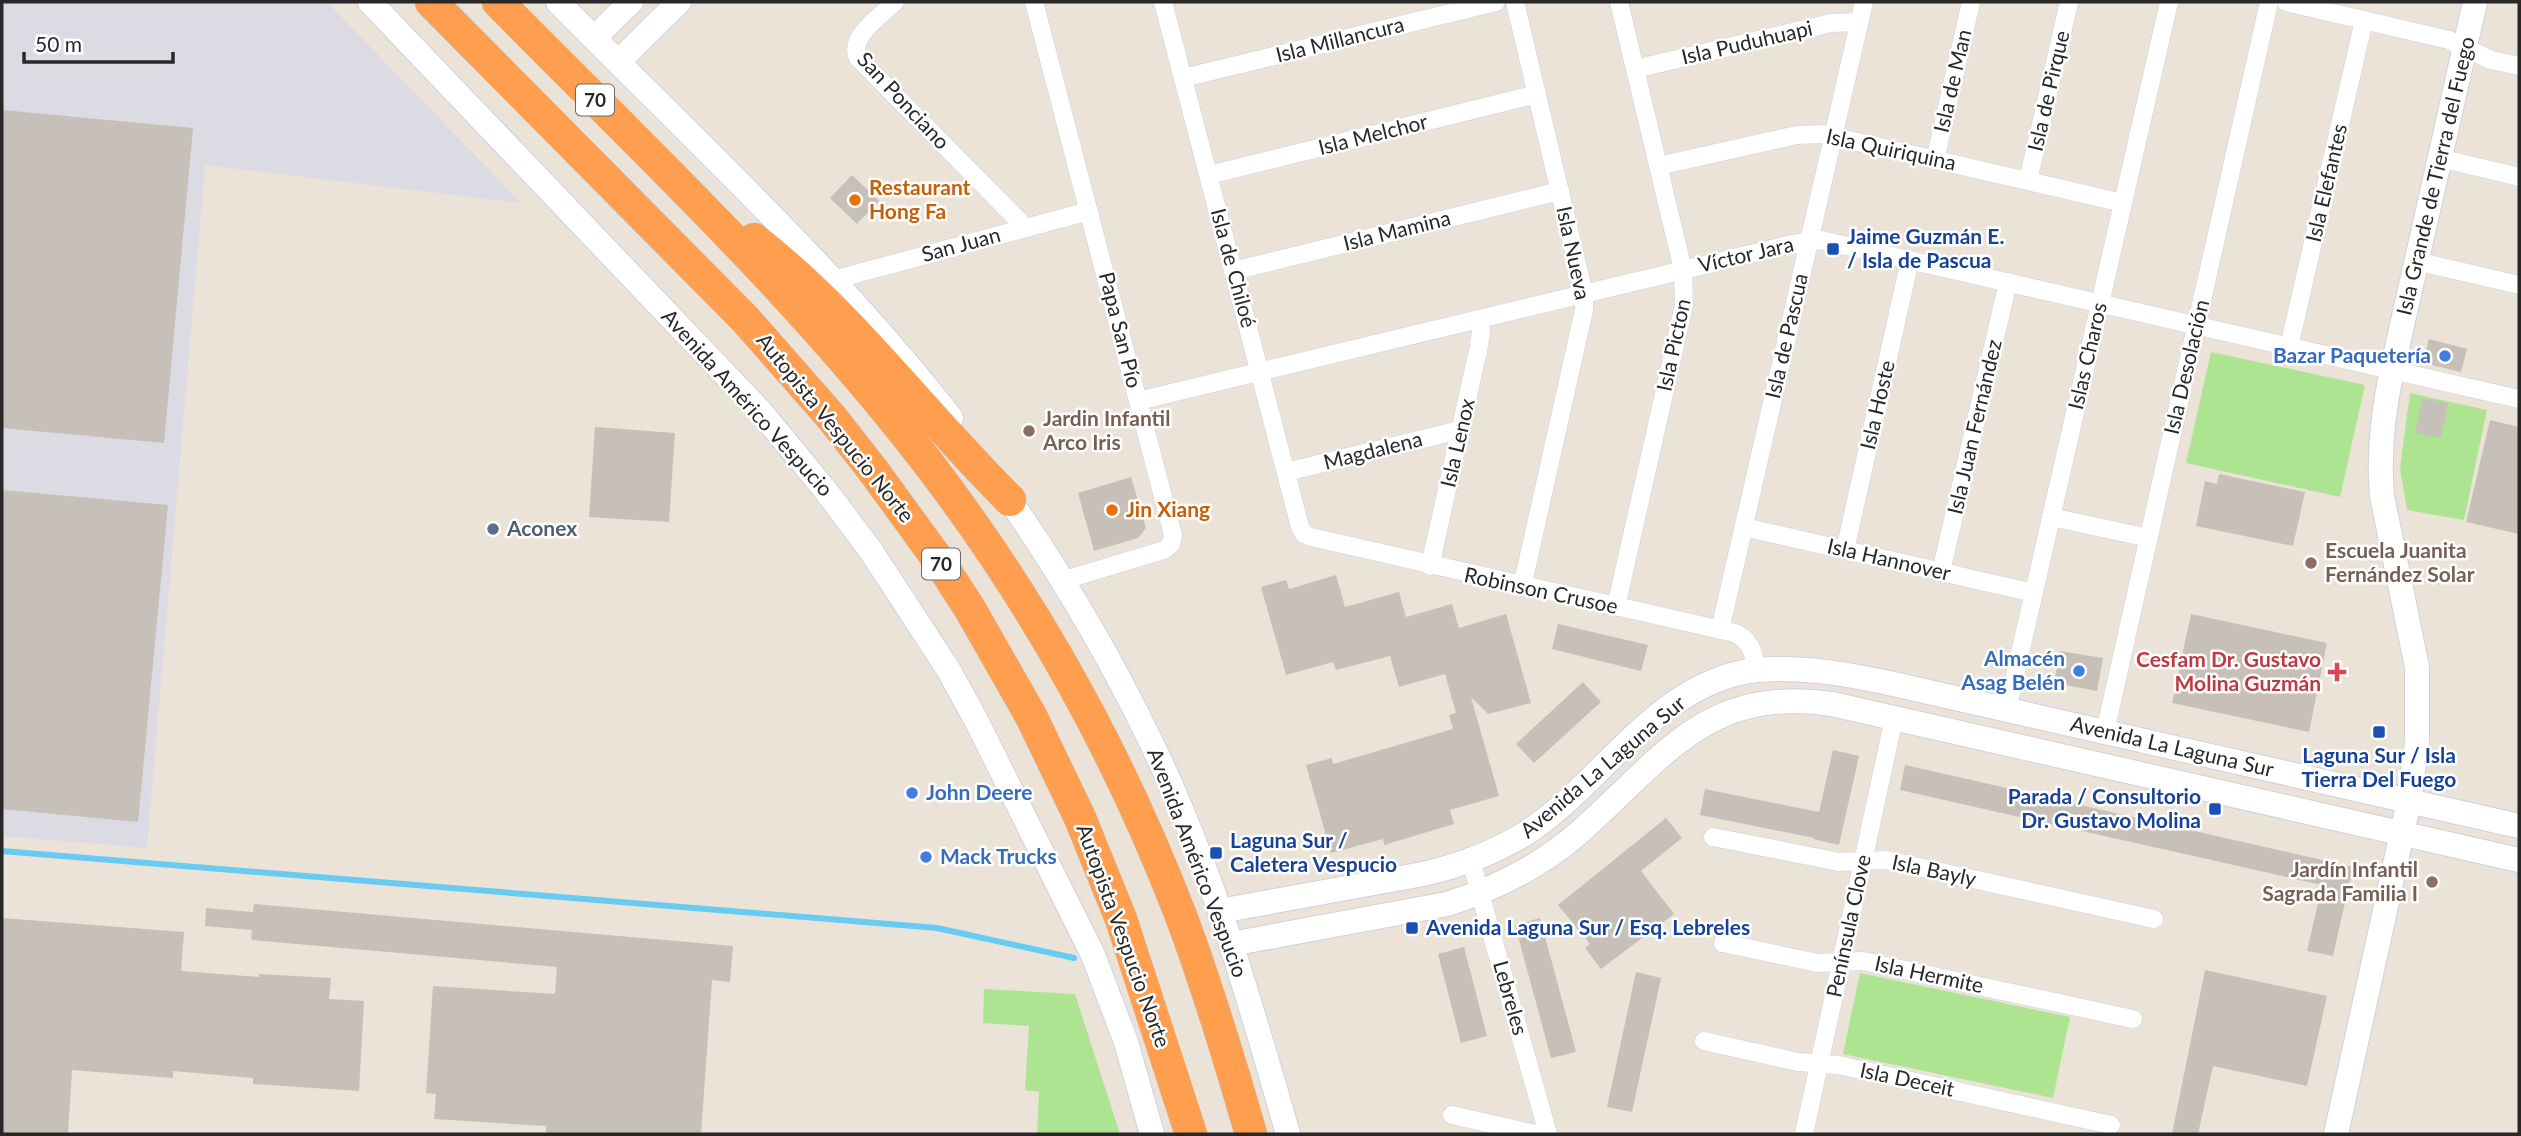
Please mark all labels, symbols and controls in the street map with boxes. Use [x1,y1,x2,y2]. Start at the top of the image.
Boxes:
street label: Isla Millancura [1273,11,1406,67]
street label: Isla Puduhuapi [1679,14,1815,69]
scale bar [24,21,173,65]
street label: Isla de Man [1928,27,1976,135]
street label: Isla de Pirque [2022,28,2074,153]
text: 50 m [35,31,82,56]
street label: Isla Grande de Tierra del Fuego [2390,34,2479,317]
street label: San Ponciano [853,46,955,154]
road number: 70 [576,85,614,116]
street label: Isla Melchor [1315,108,1430,159]
street label: Isla Elefantes [2300,121,2351,244]
street label: Isla Quiriquina [1824,123,1959,175]
place label: Restaurant Hong Fa [869,174,971,223]
marker: Restaurant Hong Fa [847,192,863,208]
street label: Isla Mamina [1340,204,1453,255]
street label: Isla Nueva [1552,204,1597,302]
street label: Isla de Chiloé [1207,205,1262,330]
street label: San Juan [918,221,1003,266]
place label: Jaime Guzmán E. / Isla de Pascua [1847,223,2004,272]
street label: Víctor Jara [1696,230,1796,277]
marker: Jaime Guzmán E. / Isla de Pascua [1825,241,1841,257]
street label: Papa San Pío [1095,269,1148,390]
street label: Isla de Pascua [1759,271,1812,401]
street label: Isla Picton [1651,296,1695,393]
street label: Isla Desolación [2158,297,2213,436]
street label: Islas Charos [2062,300,2111,412]
street label: Avenida Américo Vespucio [657,303,839,501]
street label: Autopista Vespucio Norte [752,327,920,527]
street label: Isla Juan Fernández [1941,337,2006,516]
place label: Bazar Paquetería [2273,342,2431,367]
marker: Bazar Paquetería [2437,348,2453,364]
street label: Isla Hoste [1854,358,1899,452]
street label: Isla Lenox [1434,395,1479,489]
place label: Jardin Infantil Arco Iris [1042,405,1170,454]
marker: Jardin Infantil Arco Iris [1021,423,1037,439]
street label: Magdalena [1321,425,1425,474]
place label: Jin Xiang [1126,496,1210,521]
marker: Jin Xiang [1104,502,1120,518]
place label: Aconex [506,515,577,540]
marker: Aconex [485,521,501,537]
street label: Isla Hannover [1825,532,1954,585]
place label: Escuela Juanita Fernández Solar [2325,537,2475,586]
road number: 70 [922,548,960,580]
marker: Escuela Juanita Fernández Solar [2303,555,2319,571]
street label: Robinson Crusoe [1462,561,1620,618]
place label: Almacén Asag Belén [1960,645,2065,694]
place label: Cesfam Dr. Gustavo Molina Guzmán [2136,646,2321,695]
marker: Cesfam Dr. Gustavo Molina Guzmán [2327,662,2347,682]
marker: Almacén Asag Belén [2071,663,2087,679]
street label: Avenida La Laguna Sur [1514,689,1690,842]
street label: Avenida La Laguna Sur [2068,710,2277,781]
marker: Laguna Sur / Isla Tierra Del Fuego [2371,724,2387,740]
place label: Laguna Sur / Isla Tierra Del Fuego [2302,742,2456,791]
street label: Avenida Américo Vespucio [1143,744,1254,981]
place label: John Deere [926,779,1033,804]
place label: Parada / Consultorio Dr. Gustavo Molina [2008,783,2201,832]
marker: John Deere [904,785,920,801]
marker: Parada / Consultorio Dr. Gustavo Molina [2207,801,2223,817]
street label: Autopista Vespucio Norte [1072,820,1177,1051]
place label: Laguna Sur / Caletera Vespucio [1230,827,1397,876]
place label: Mack Trucks [940,843,1057,868]
marker: Laguna Sur / Caletera Vespucio [1208,845,1224,861]
street label: Isla Bayly [1890,848,1979,891]
marker: Mack Trucks [918,849,934,865]
street label: Península Clove [1820,852,1875,999]
place label: Jardín Infantil Sagrada Familia I [2262,856,2418,905]
marker: Jardín Infantil Sagrada Familia I [2424,874,2440,890]
place label: Avenida Laguna Sur / Esq. Lebreles [1425,914,1750,939]
marker: Avenida Laguna Sur / Esq. Lebreles [1404,920,1420,936]
street label: Isla Hermite [1873,950,1986,997]
street label: Lebreles [1489,957,1534,1038]
street label: Isla Deceit [1858,1056,1957,1101]

